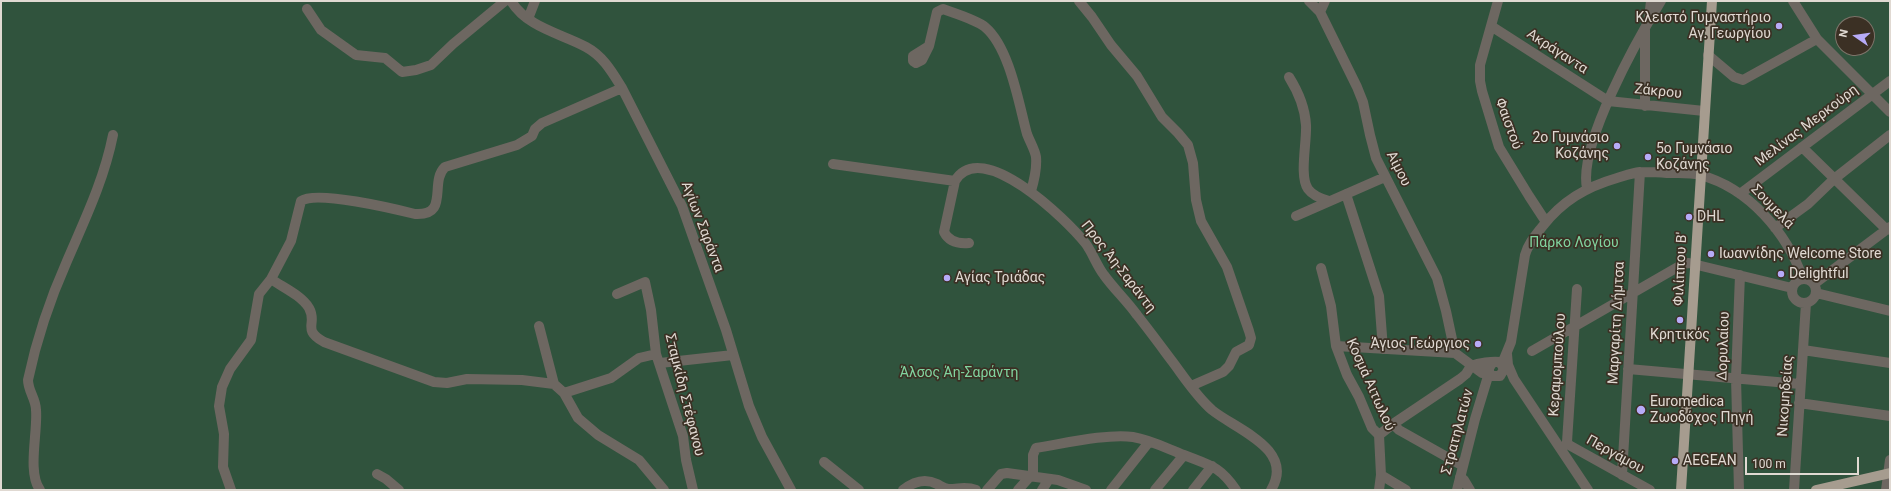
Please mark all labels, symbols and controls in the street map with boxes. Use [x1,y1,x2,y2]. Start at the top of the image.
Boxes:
place label: Κλειστό Γυμναστήριο Αγ. Γεωργίου [1635,10,1771,42]
north arrow [1835,16,1875,56]
marker: Κλειστό Γυμναστήριο Αγ. Γεωργίου [1774,21,1784,31]
street label: Ακράγαντα [1523,26,1591,78]
text: N [1837,28,1851,39]
street label: Ζάκρου [1633,81,1683,103]
street label: Μελίνας Μερκούρη [1752,82,1862,170]
street label: Φαιστού [1491,96,1525,152]
place label: 2o Γυμνάσιο Κοζάνης [1532,130,1609,162]
marker: 2o Γυμνάσιο Κοζάνης [1612,141,1622,151]
place label: 5o Γυμνάσιο Κοζάνης [1656,141,1733,174]
street label: Αίμου [1382,149,1414,189]
marker: 5o Γυμνάσιο Κοζάνης [1643,152,1653,162]
street label: Αγίων Σαράντα [677,179,727,275]
street label: Σουμελά [1747,181,1797,233]
place label: DHL [1697,209,1724,225]
marker: DHL [1684,212,1694,222]
street label: Προς Άη-Σαράντη [1077,218,1159,316]
street label: Φιλίππου Β' [1671,232,1691,306]
park label: Πάρκο Λογίου [1529,235,1619,251]
place label: Ιωαννίδης Welcome Store [1719,246,1882,262]
marker: Ιωαννίδης Welcome Store [1706,249,1716,259]
street label: Μαργαρίτη Δήμτσα [1605,261,1629,385]
place label: Delightful [1789,266,1849,282]
marker: Delightful [1776,269,1786,279]
place label: Αγίας Τριάδας [955,270,1045,286]
marker: Αγίας Τριάδας [942,273,952,283]
street label: Δορυλαίου [1714,311,1734,381]
street label: Κεραμομπούλου [1546,313,1570,417]
marker: Κρητικός [1675,315,1685,325]
place label: Κρητικός [1650,327,1710,343]
street label: Σταμκίδη Στέφανου [661,332,707,458]
street label: Κοσμά Αιτωλού [1342,336,1398,434]
place label: Άγιος Γεώργιος [1370,336,1470,352]
marker: Άγιος Γεώργιος [1473,339,1483,349]
street label: Νικομηδείας [1775,355,1797,437]
park label: Άλσος Άη-Σαράντη [900,365,1018,381]
street label: Στρατηλατών [1439,387,1477,477]
place label: Euromedica Ζωοδόχος Πηγή [1650,394,1753,426]
marker: Euromedica Ζωοδόχος Πηγή [1635,404,1647,416]
street label: Περγάμου [1583,432,1647,478]
scale bar [1747,449,1861,475]
place label: AEGEAN [1683,453,1737,469]
marker: AEGEAN [1670,456,1680,466]
text: 100 m [1752,457,1786,471]

